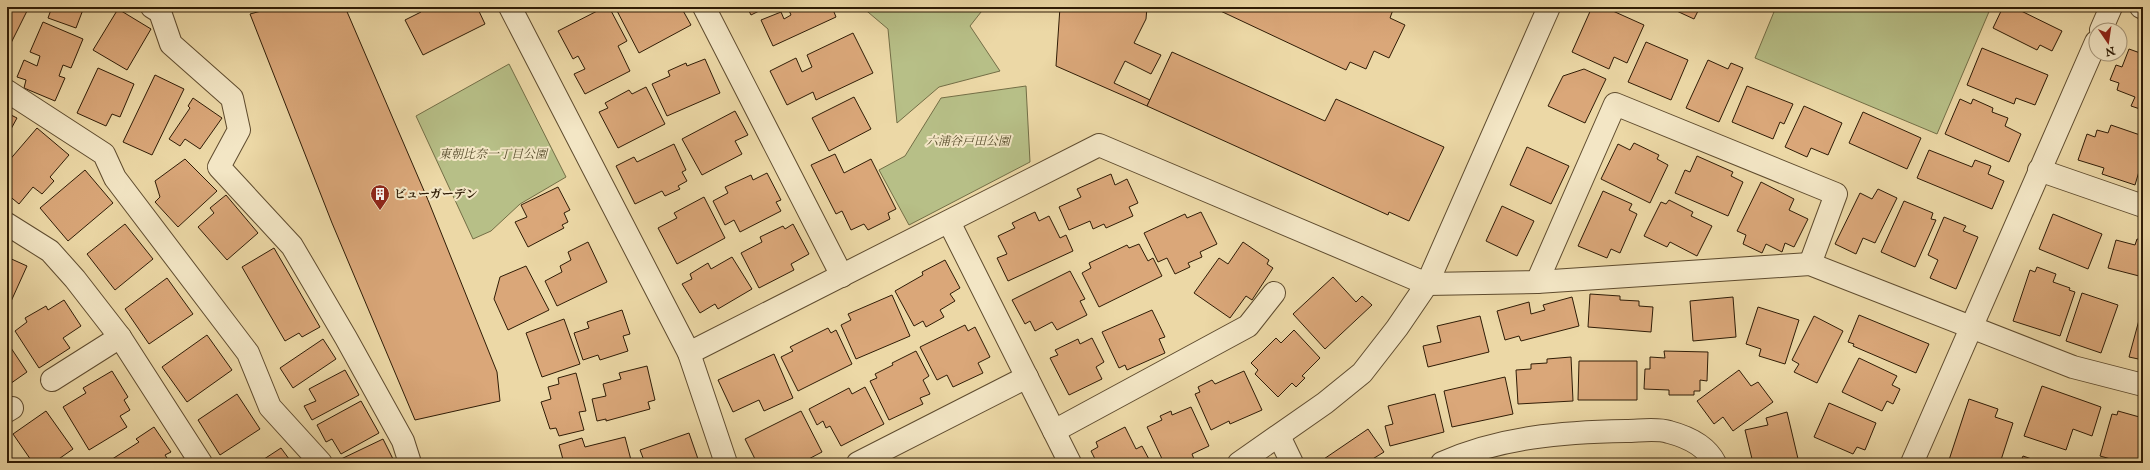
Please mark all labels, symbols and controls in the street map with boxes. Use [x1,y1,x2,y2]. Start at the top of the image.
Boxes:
north arrow [2088,22,2128,62]
text: N [2103,43,2117,59]
park label: 六浦谷戸田公園 [926,134,1012,149]
park label: 東朝比奈一丁目公園 [439,147,549,162]
building icon: ビューガーデン [369,183,391,211]
place label: ビューガーデン [394,187,478,202]

